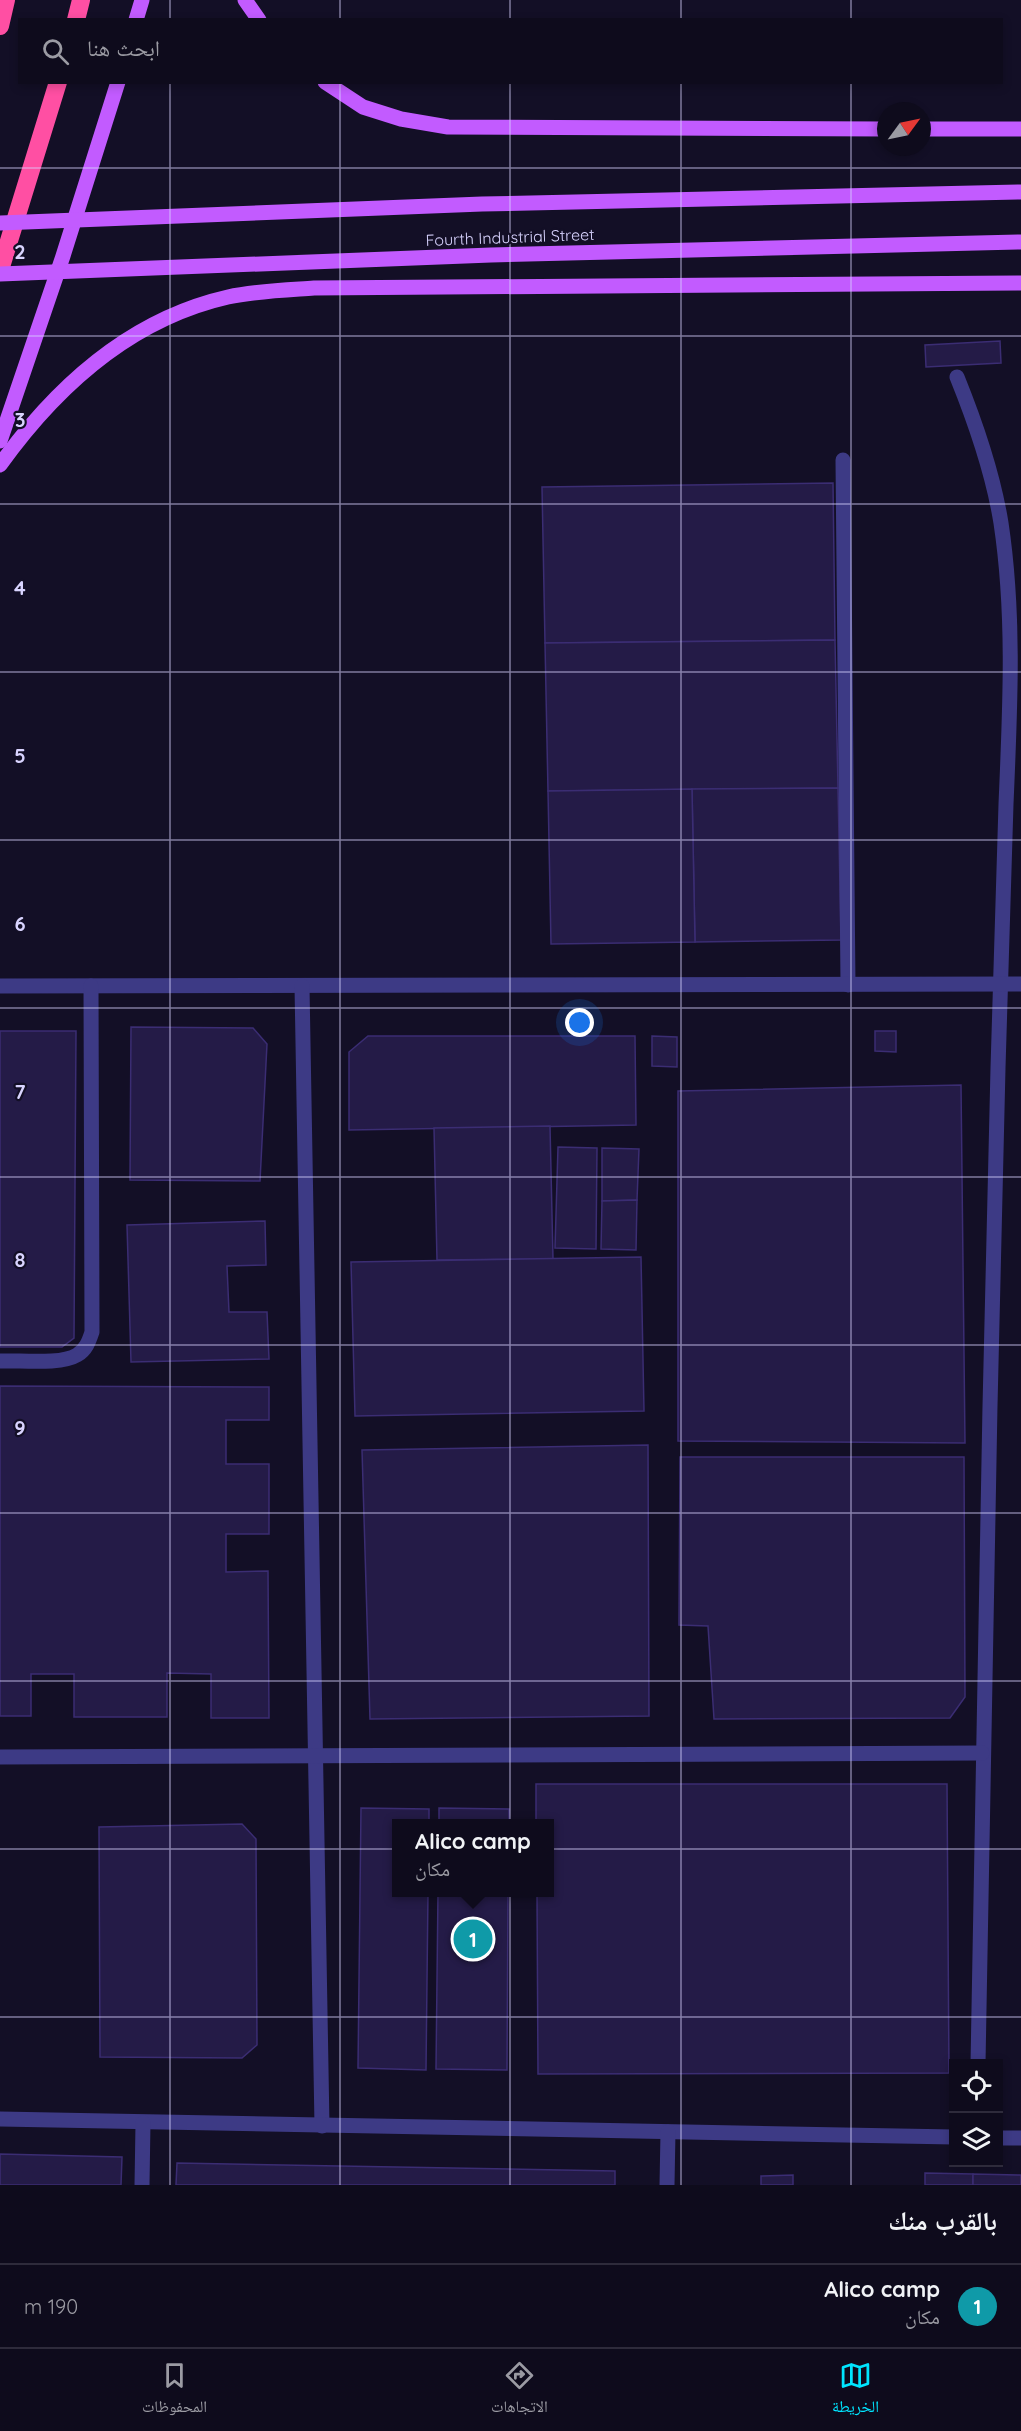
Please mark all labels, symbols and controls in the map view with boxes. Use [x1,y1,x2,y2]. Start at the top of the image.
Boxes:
search box [18,18,1003,84]
text: ابحث هنا [87,34,160,62]
icon: search [39,35,72,68]
north arrow [877,102,931,156]
street label: Fourth Industrial Street [425,224,595,250]
text: 2 [14,239,26,264]
text: 3 [15,407,25,432]
text: 4 [14,575,26,600]
text: 5 [14,743,26,768]
text: 6 [14,911,26,936]
your location [565,1008,594,1037]
text: 7 [15,1079,26,1104]
text: 8 [15,1247,26,1272]
text: 9 [14,1415,26,1440]
popup [392,1819,554,1897]
text: Alico camp [415,1827,531,1855]
text: مكان [415,1856,450,1881]
pin: 1 [454,1916,492,1962]
map controls [949,2059,1003,2167]
button: locate [949,2059,1003,2113]
button: layers [949,2113,1003,2167]
text: بالقرب منك [888,2204,997,2237]
text: Alico camp [824,2275,940,2303]
text: 190 m [24,2294,78,2319]
text: 1 [974,2294,981,2319]
text: مكان [905,2304,940,2329]
tab: المحفوظات [142,2359,207,2422]
tab: الاتجاهات [491,2359,548,2422]
tab: الخريطة [832,2359,879,2422]

